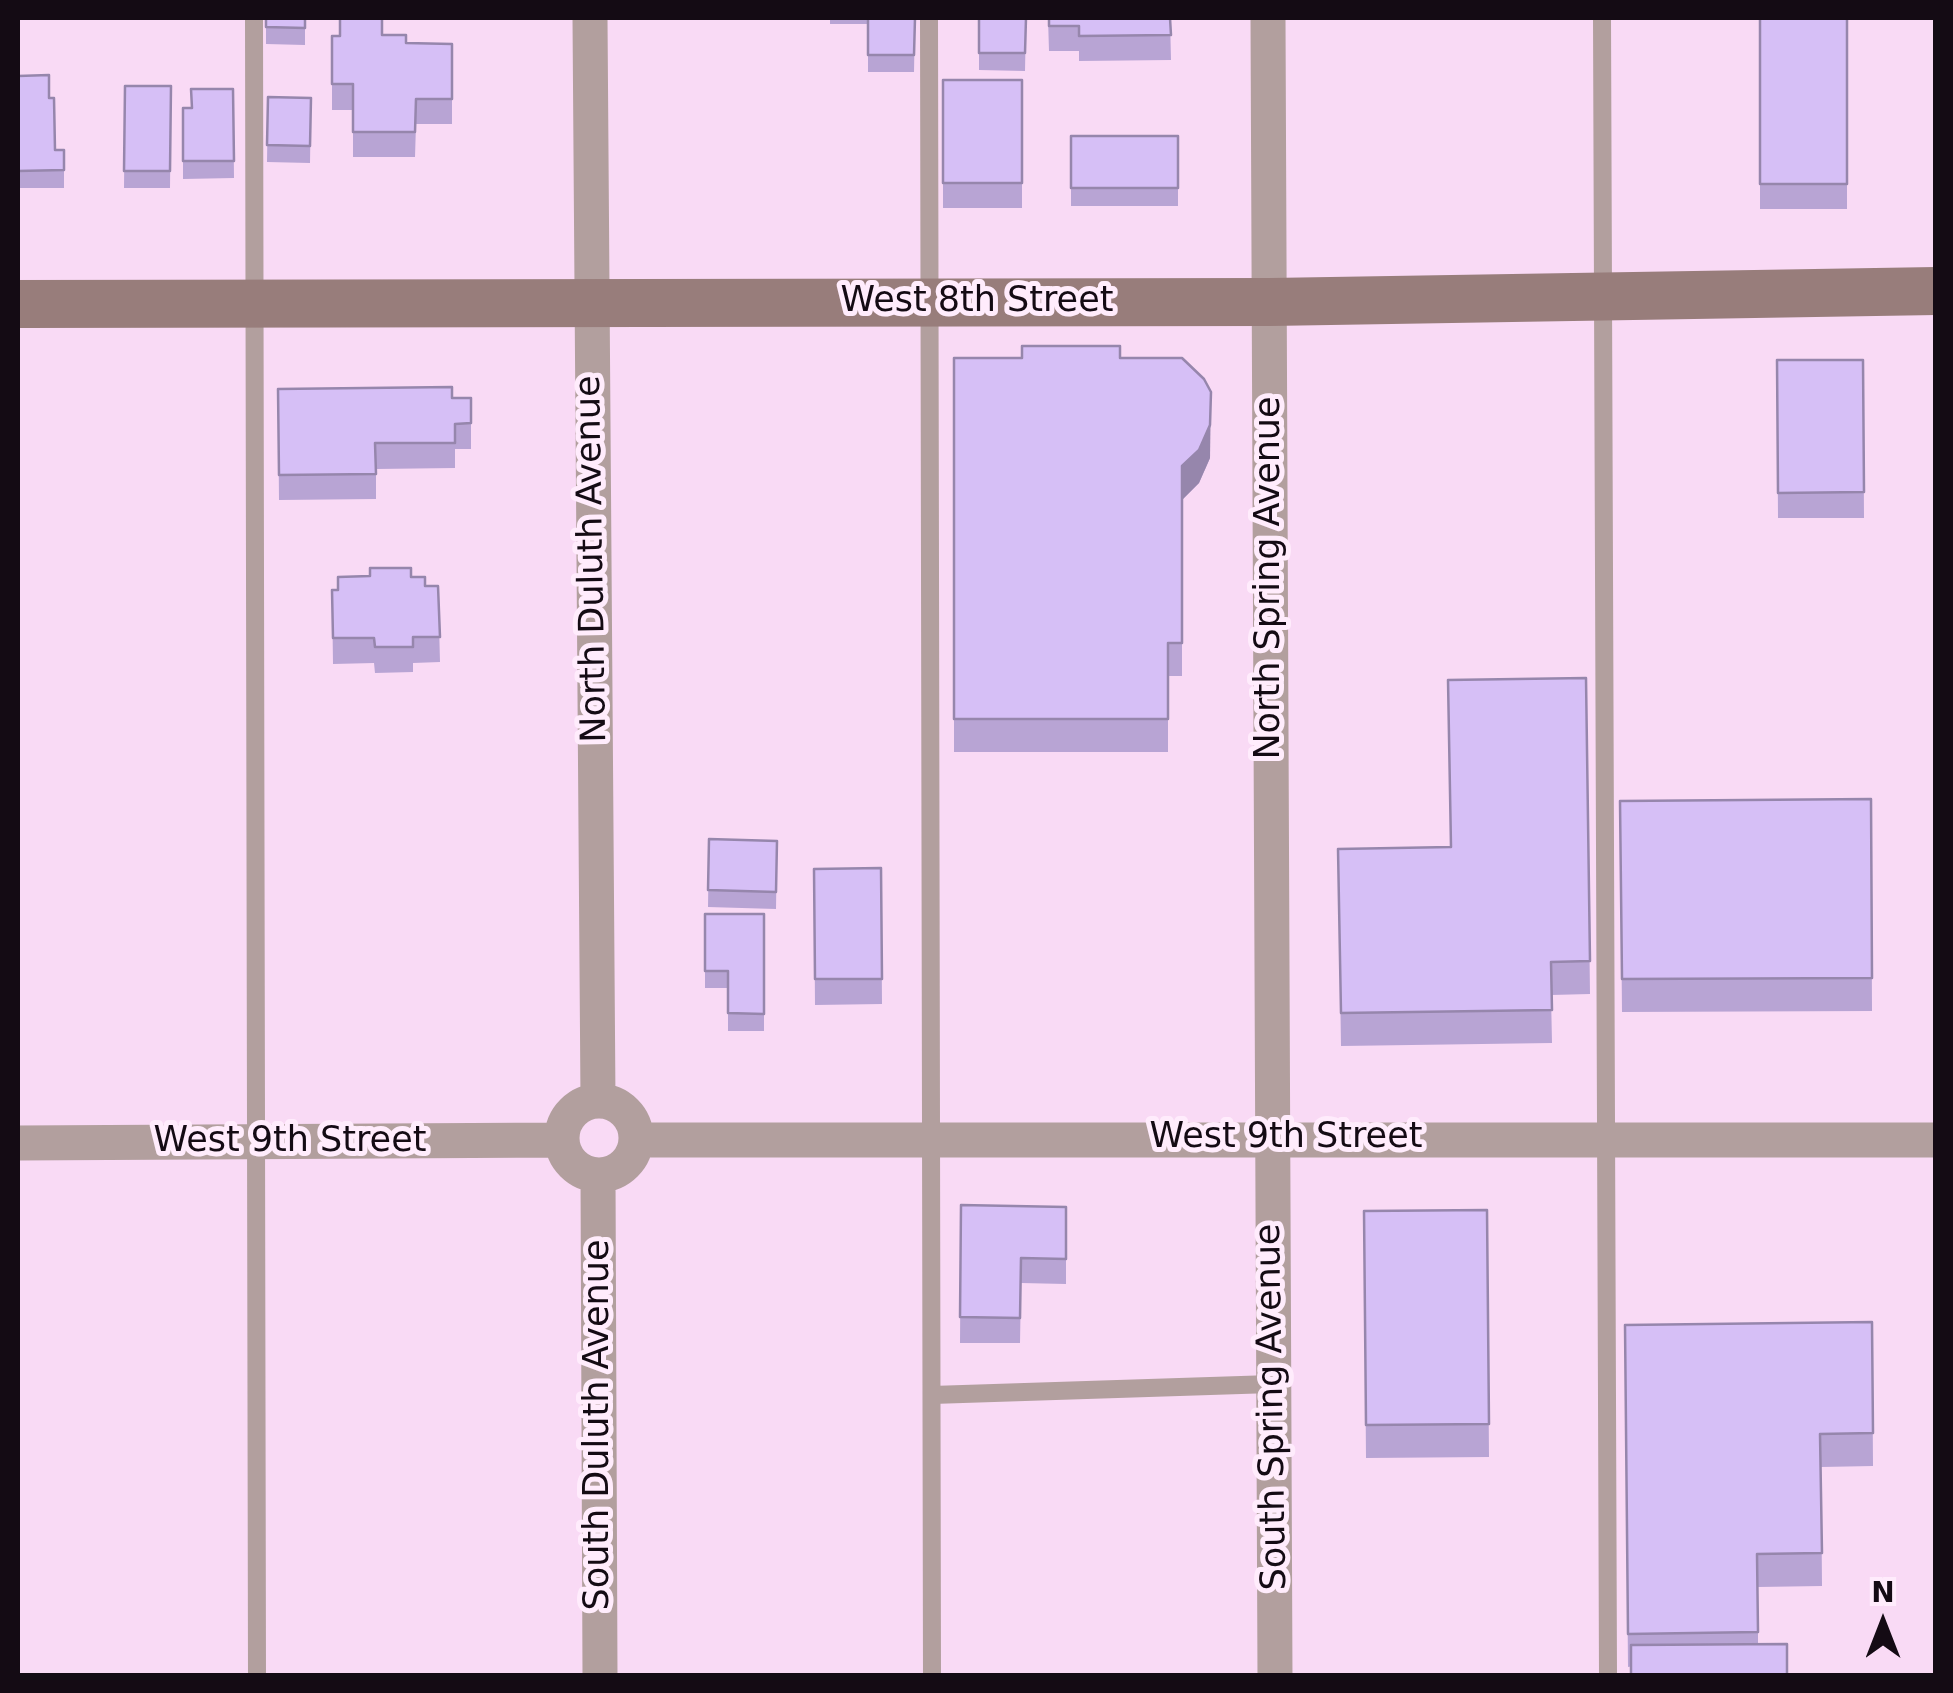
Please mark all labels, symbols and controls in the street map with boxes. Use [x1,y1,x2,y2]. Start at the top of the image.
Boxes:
street label: West 8th Street [841,281,1113,323]
street label: North Duluth Avenue [569,375,617,743]
street label: North Spring Avenue [1249,396,1291,760]
street label: West 9th Street [1150,1117,1422,1159]
street label: West 9th Street [154,1121,426,1163]
street label: South Spring Avenue [1249,1223,1297,1591]
street label: South Duluth Avenue [578,1240,620,1610]
north arrow [1833,1573,1933,1673]
text: N [1871,1576,1895,1609]

